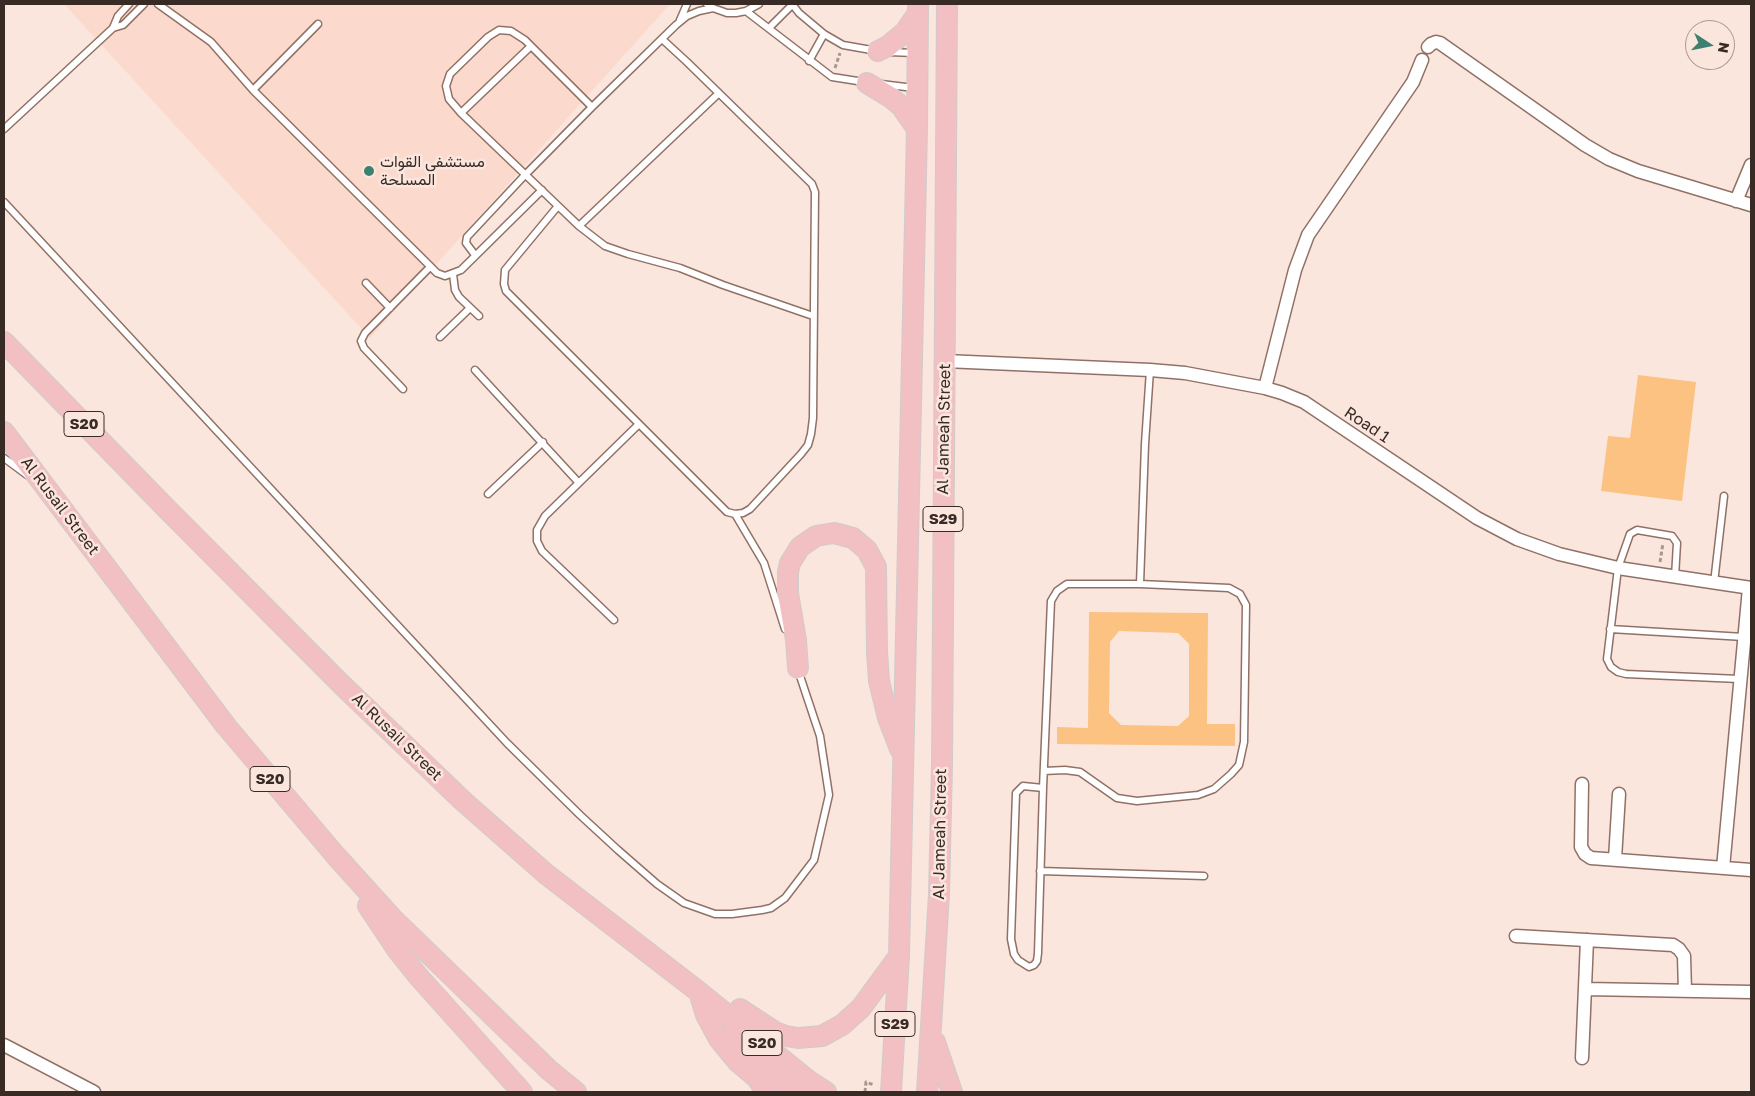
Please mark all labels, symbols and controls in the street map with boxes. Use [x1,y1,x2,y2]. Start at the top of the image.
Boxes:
north arrow [1685,20,1735,70]
text: N [1715,41,1734,55]
place label: مستشفى القوات المسلحة [380,152,485,190]
marker: مستشفى القوات المسلحة [362,164,376,178]
street label: Al Jameah Street [933,363,955,495]
street label: Road 1 [1341,403,1393,447]
road number: S20 [64,412,104,436]
street label: Al Rusail Street [17,453,103,559]
road number: S29 [923,506,963,532]
street label: Al Rusail Street [348,689,446,785]
road number: S20 [250,766,290,792]
street label: Al Jameah Street [929,768,951,900]
road number: S29 [875,1012,915,1036]
road number: S20 [742,1030,782,1056]

